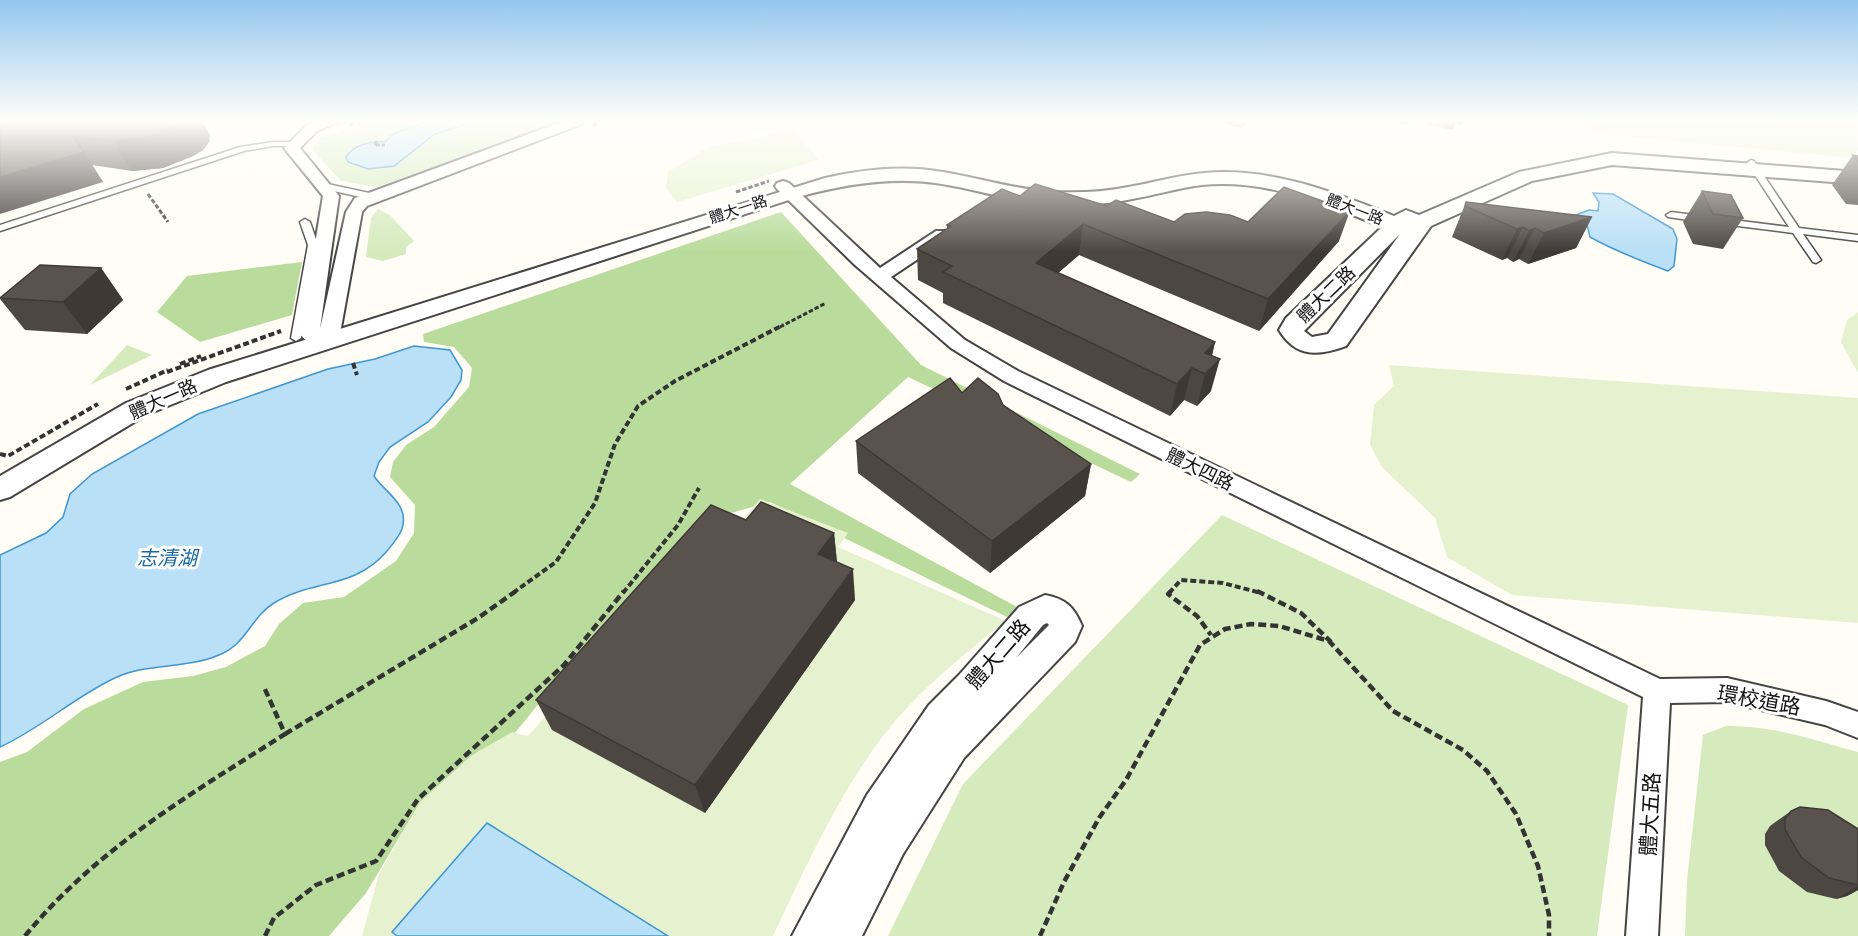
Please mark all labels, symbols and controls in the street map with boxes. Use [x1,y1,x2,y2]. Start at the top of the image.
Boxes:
street label: 體大一路 [1324,189,1386,229]
street label: 體大一路 [707,191,769,227]
street label: 體大二路 [1292,261,1360,327]
street label: 體大一路 [125,374,201,424]
street label: 體大四路 [1163,443,1237,495]
water label: 志清湖 [137,545,200,570]
street label: 體大二路 [960,613,1036,695]
street label: 環校道路 [1715,679,1803,721]
street label: 體大五路 [1634,771,1666,857]

